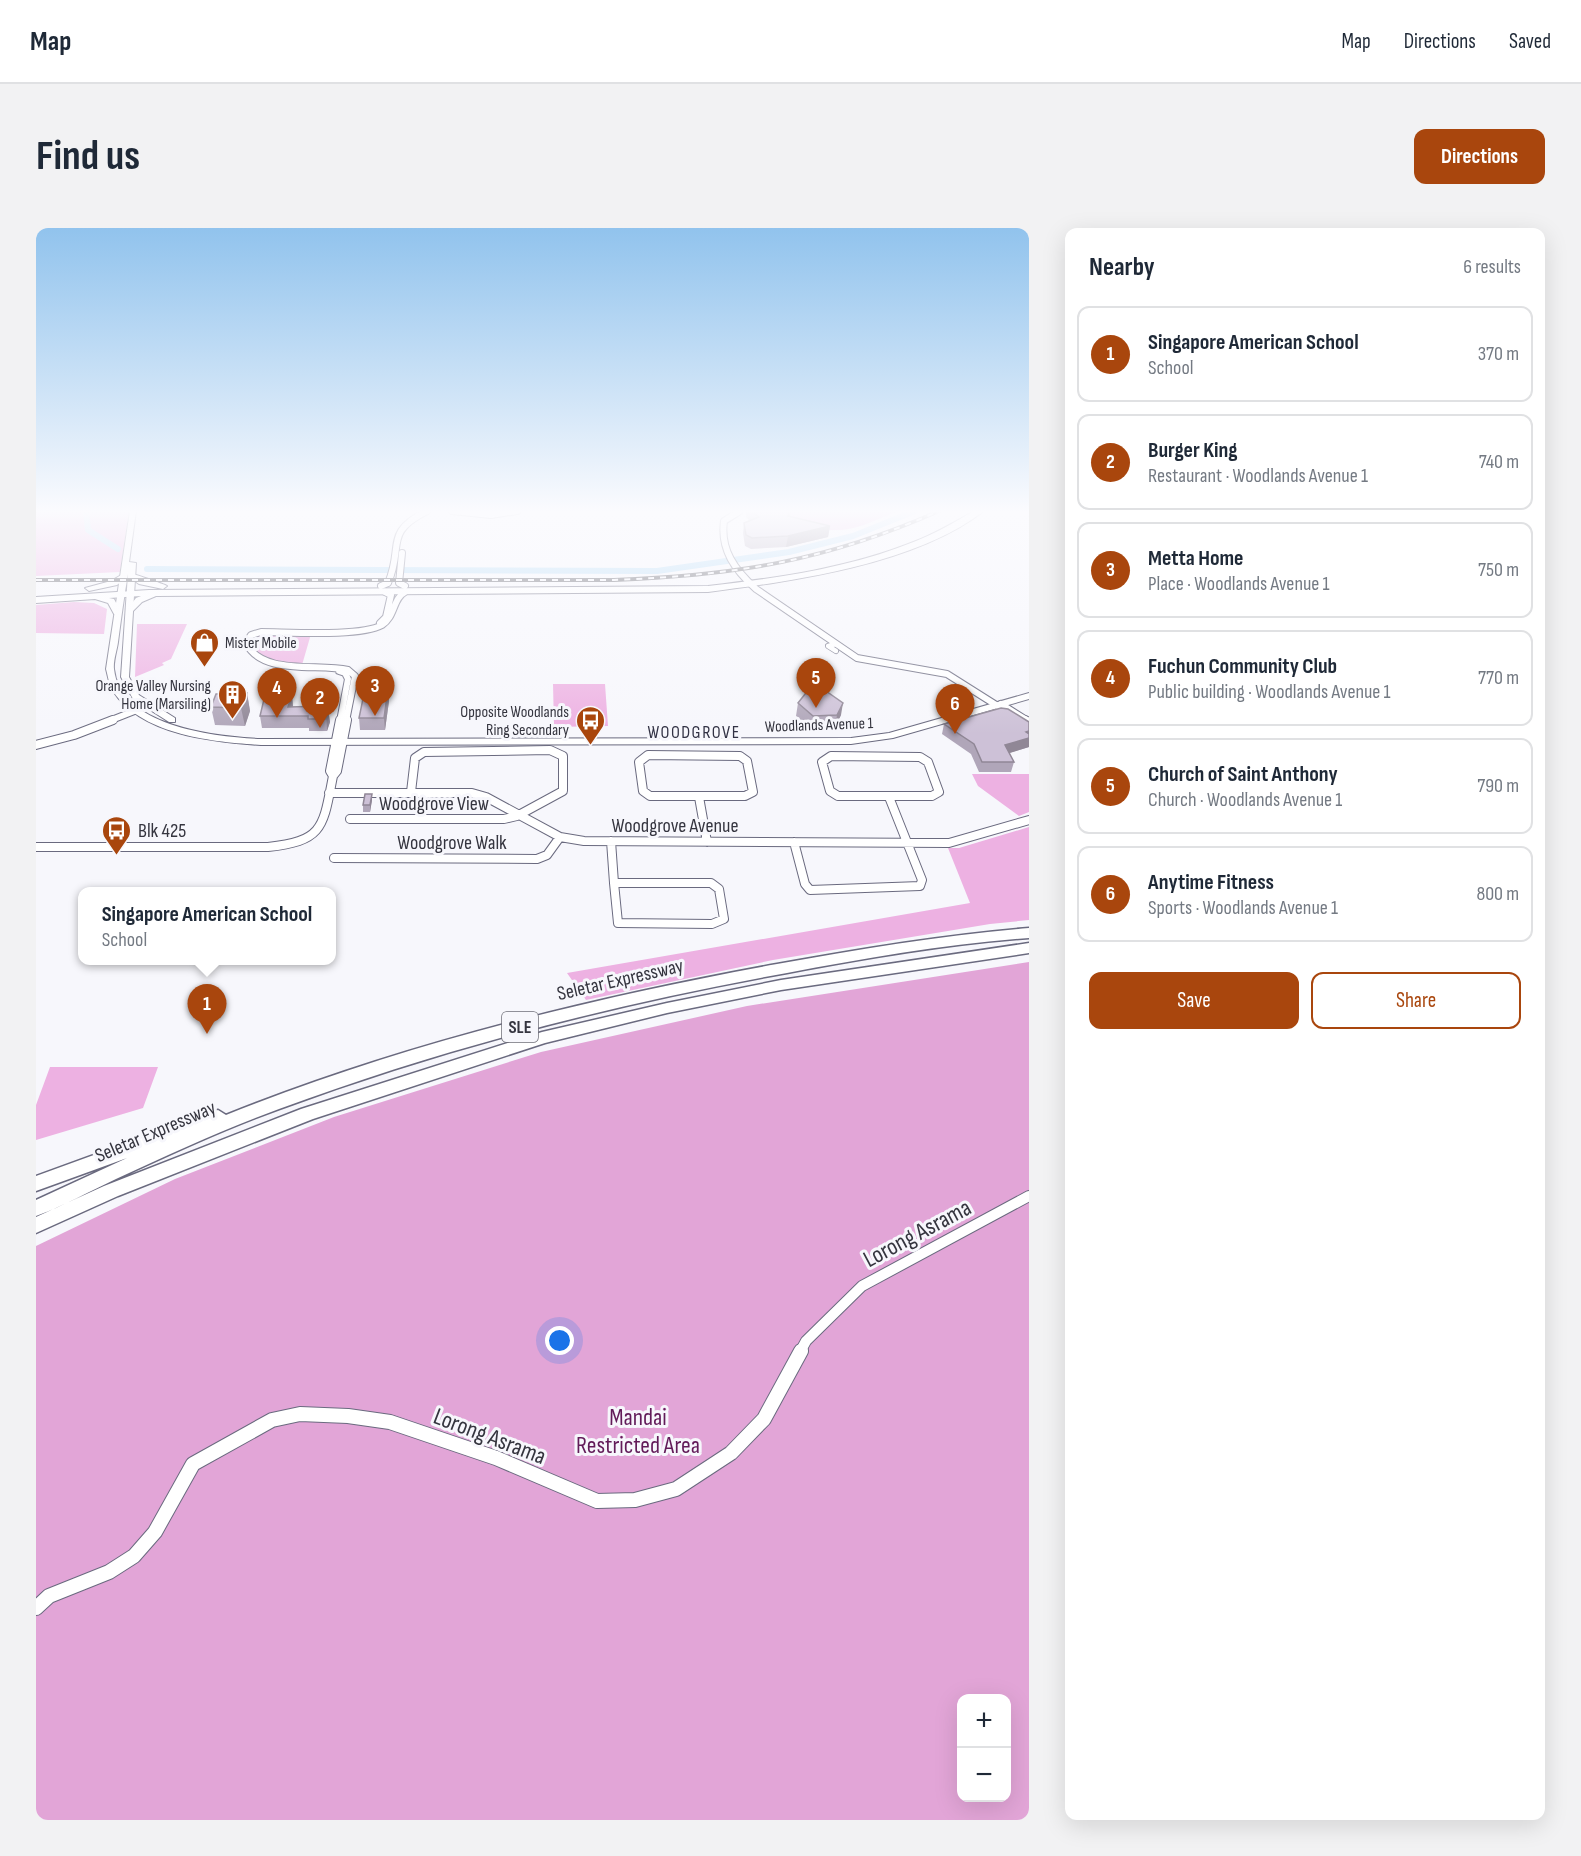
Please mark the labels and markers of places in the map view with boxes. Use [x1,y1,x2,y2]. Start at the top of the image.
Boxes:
shop icon: Mister Mobile [188,626,220,668]
place label: Mister Mobile [225,634,297,653]
pin: 5 [796,658,836,708]
pin: 3 [356,666,394,716]
pin: 4 [258,668,296,718]
place label: Orange Valley Nursing Home (Marsiling) [95,677,211,714]
building icon: Orange Valley Nursing Home (Marsiling) [216,678,248,720]
pin: 2 [300,678,340,728]
pin: 6 [936,684,974,734]
place label: Opposite Woodlands Ring Secondary [460,703,569,740]
bus stop icon: Opposite Woodlands Ring Secondary [574,704,606,746]
bus stop icon: Blk 425 [101,814,133,856]
place label: Blk 425 [138,819,186,843]
pin: 1 [188,984,226,1034]

